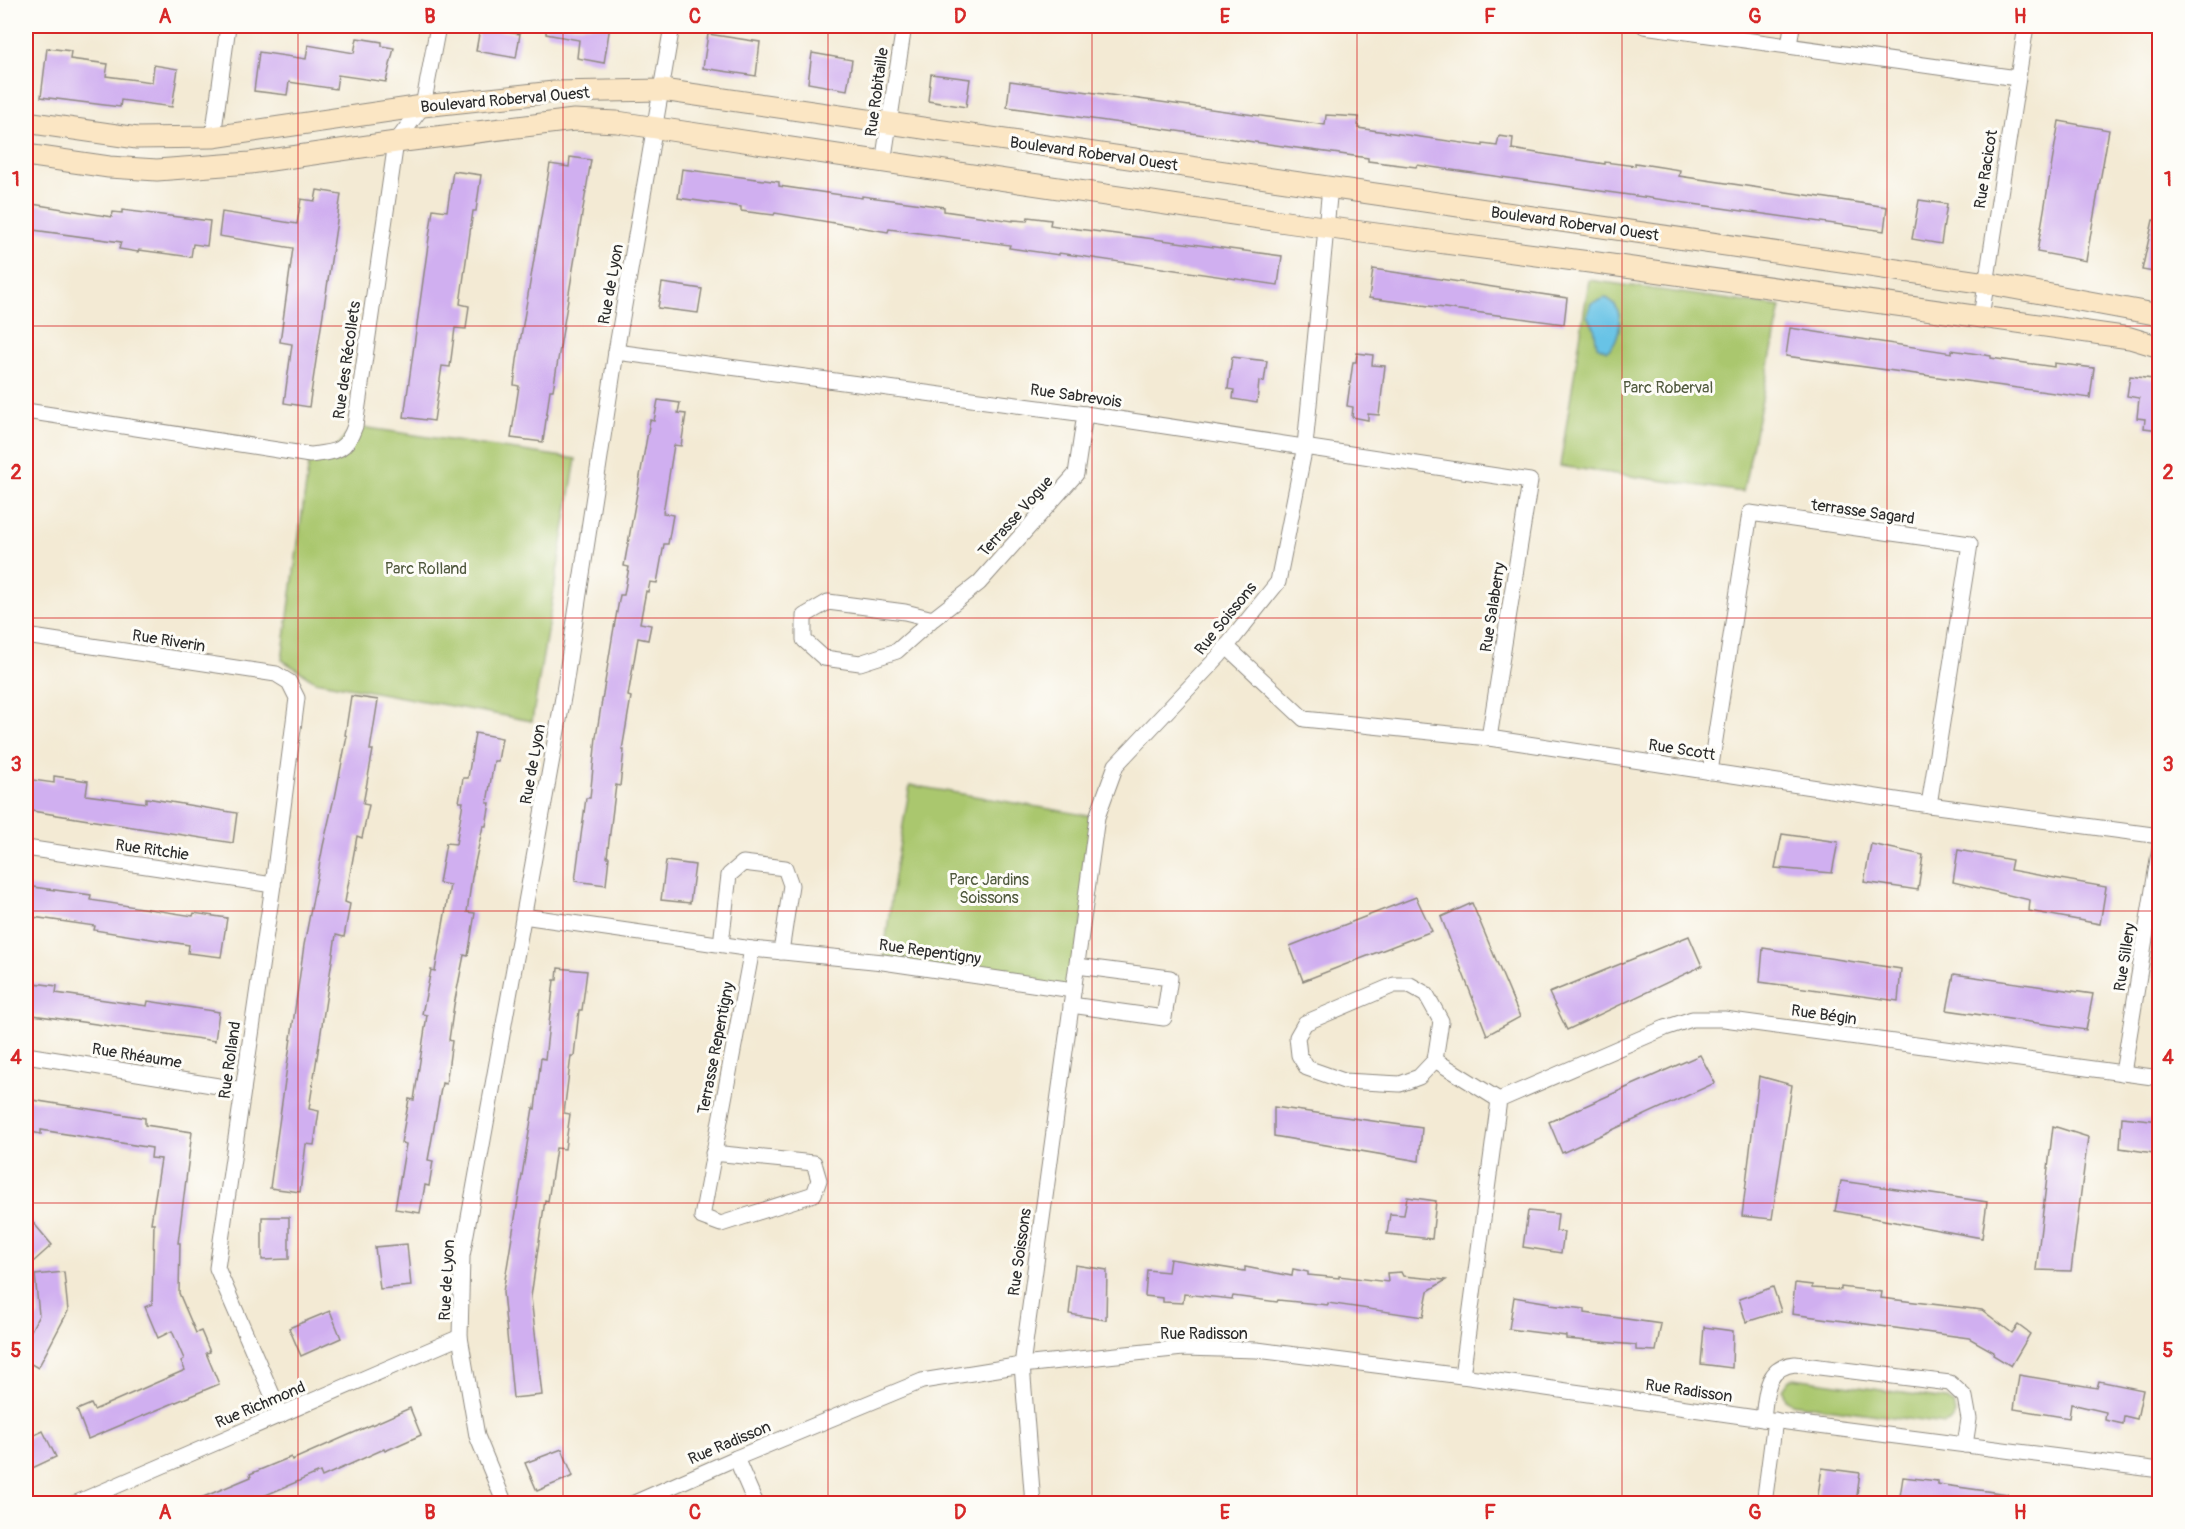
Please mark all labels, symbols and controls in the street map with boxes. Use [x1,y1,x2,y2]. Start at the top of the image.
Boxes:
text: A [159,4,172,29]
text: B [424,4,436,29]
text: C [689,4,701,29]
text: D [954,4,967,29]
text: E [1220,4,1231,29]
text: F [1484,4,1496,29]
text: G [1748,4,1762,29]
text: H [2014,4,2027,29]
street label: Rue Robitaille [861,46,893,138]
street label: Boulevard Roberval Ouest [420,83,591,117]
street label: Rue Racicot [1970,128,2002,210]
street label: Boulevard Roberval Ouest [1008,132,1180,176]
text: 1 [12,167,20,192]
text: 1 [2164,167,2172,192]
street label: Boulevard Roberval Ouest [1489,202,1661,246]
street label: Rue de Lyon [594,242,628,326]
street label: Rue des Récollets [329,300,365,420]
park label: Parc Roberval [1623,378,1713,398]
street label: Rue Sabrevois [1029,380,1123,412]
text: 2 [10,460,22,485]
text: 2 [2162,460,2174,485]
street label: Terrasse Vogue [974,472,1058,561]
street label: terrasse Sagard [1809,495,1916,529]
park label: Parc Rolland [385,559,467,579]
street label: Rue Salaberry [1476,561,1510,654]
street label: Rue Soissons [1190,578,1261,659]
street label: Rue Riverin [131,625,207,657]
street label: Rue de Lyon [516,722,550,806]
street label: Rue Scott [1647,735,1717,765]
text: 3 [10,752,22,777]
text: 3 [2162,752,2174,777]
street label: Rue Ritchie [114,835,190,865]
park label: Parc Jardins Soissons [949,870,1029,908]
street label: Rue Sillery [2110,921,2140,993]
street label: Rue Repentigny [878,935,982,969]
street label: Terrasse Repentigny [693,980,739,1116]
street label: Rue Bégin [1790,1000,1858,1029]
street label: Rue Rolland [215,1020,245,1100]
street label: Rue Rhéaume [90,1039,183,1073]
text: 4 [10,1045,22,1070]
text: 4 [2162,1045,2174,1070]
street label: Rue Soissons [1004,1207,1036,1297]
street label: Rue de Lyon [435,1239,459,1321]
street label: Rue Radisson [1160,1324,1248,1344]
text: 5 [11,1338,22,1363]
text: 5 [2163,1338,2174,1363]
street label: Rue Radisson [1644,1375,1734,1407]
street label: Rue Richmond [212,1377,308,1433]
street label: Rue Radisson [685,1417,774,1469]
text: A [159,1500,172,1525]
text: B [424,1500,436,1525]
text: C [689,1500,701,1525]
text: D [954,1500,967,1525]
text: E [1220,1500,1231,1525]
text: F [1484,1500,1496,1525]
text: G [1748,1500,1762,1525]
text: H [2014,1500,2027,1525]

